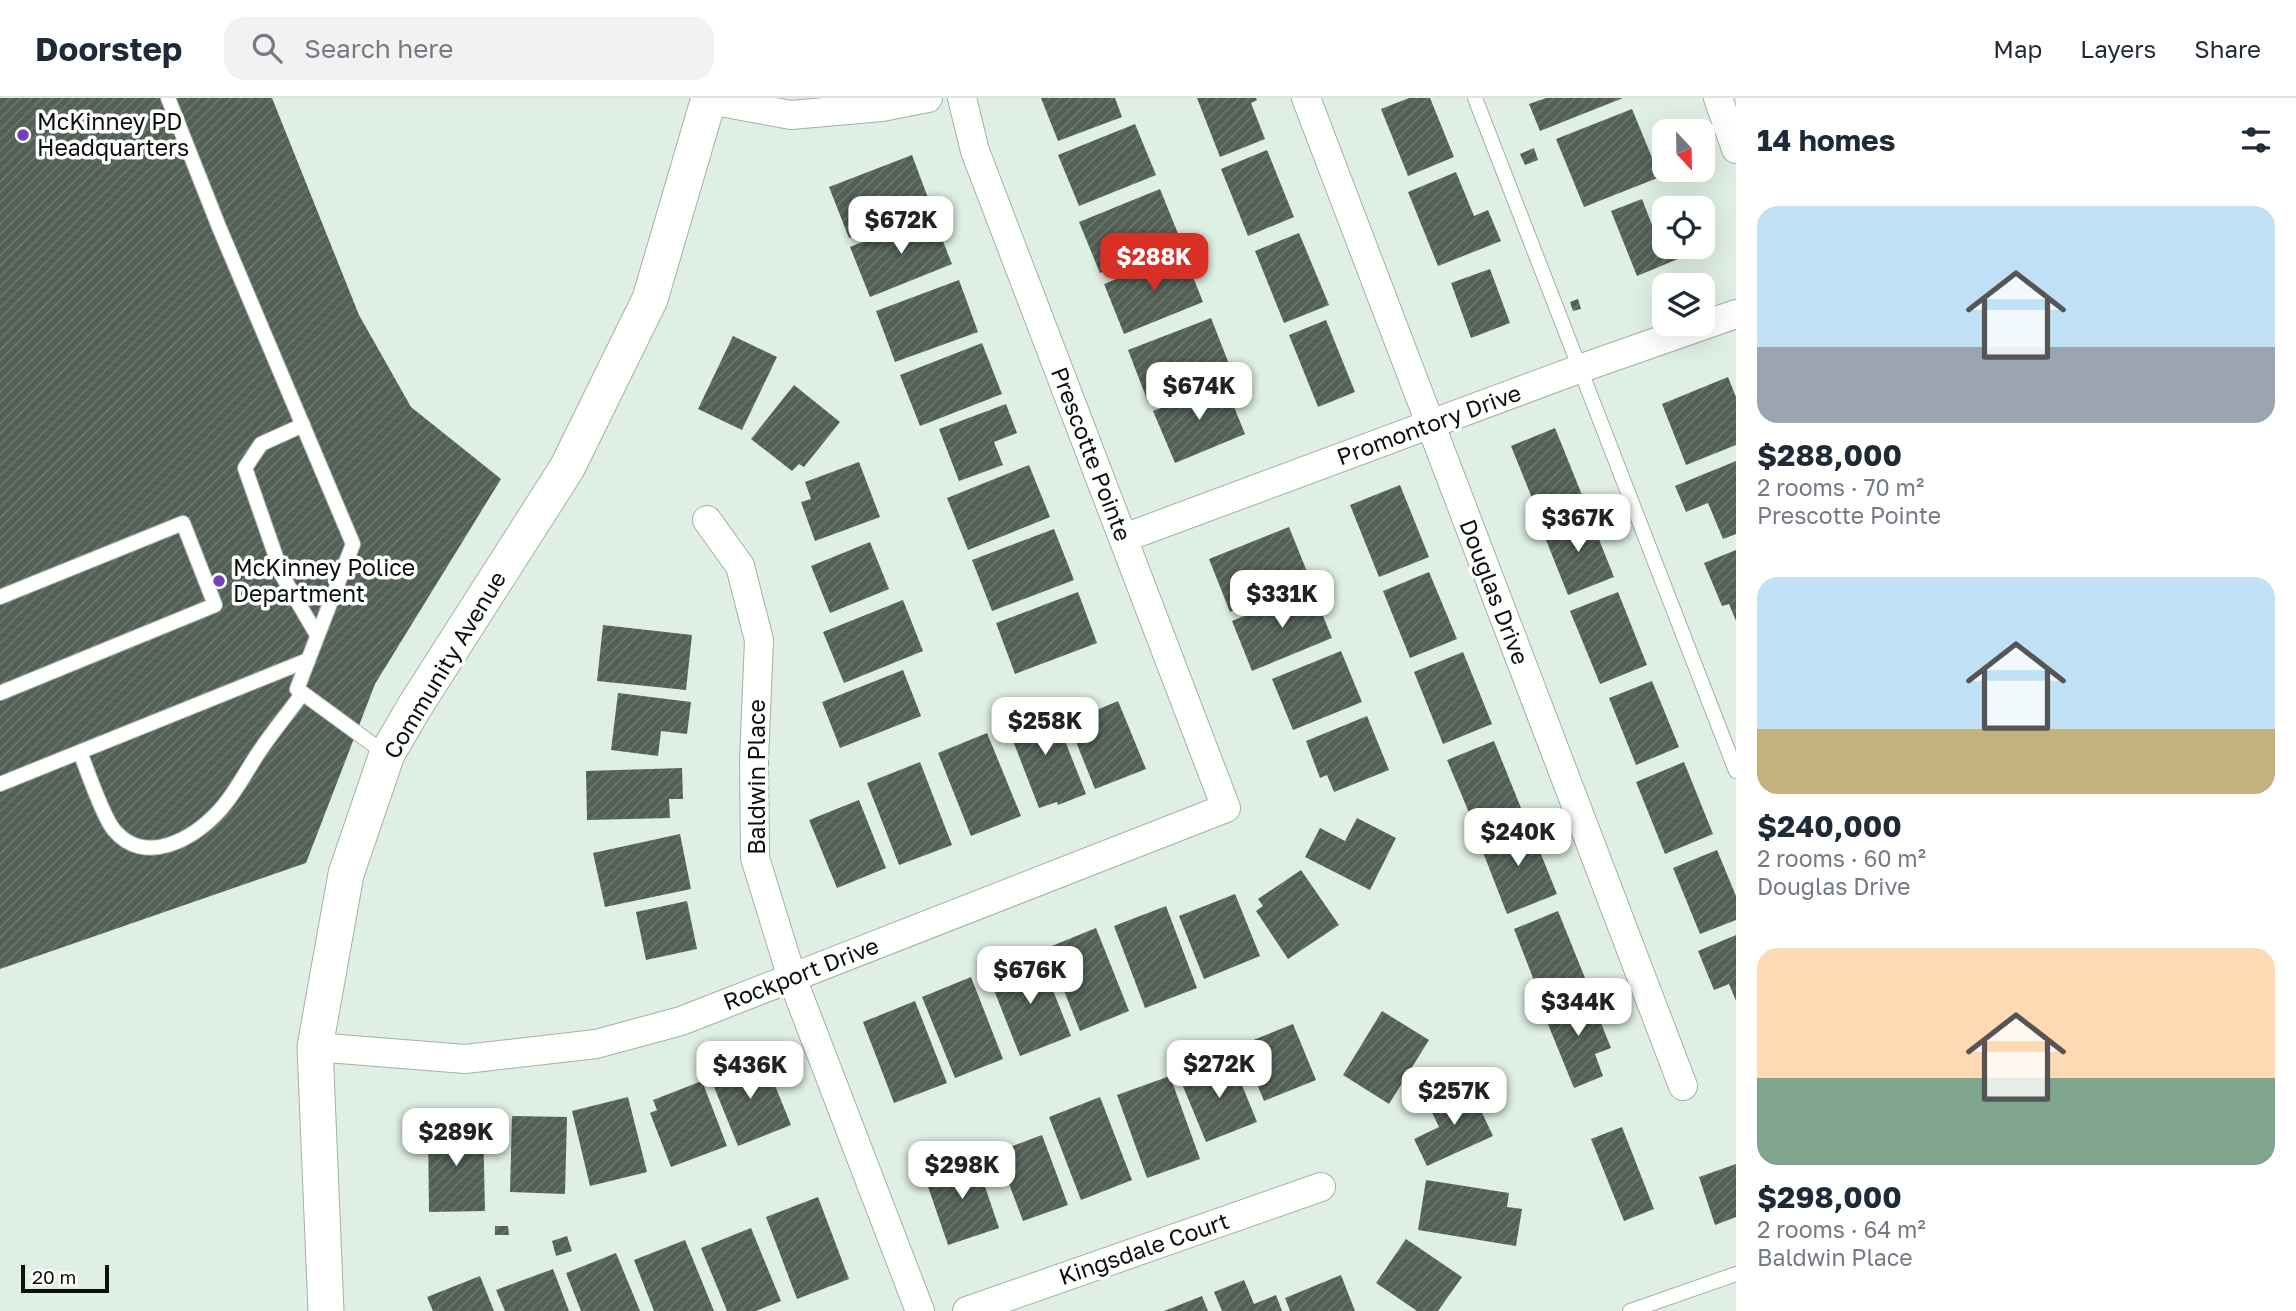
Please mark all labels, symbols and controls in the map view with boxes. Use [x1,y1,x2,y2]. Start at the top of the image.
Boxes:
search box [224,17,714,80]
text: Doorstep [35,29,182,68]
icon: search [248,29,286,67]
text: Search here [304,33,453,64]
text: Map [1993,34,2042,63]
text: Layers [2080,34,2156,63]
text: Share [2194,34,2261,63]
place label: McKinney PD Headquarters [37,107,189,161]
north arrow [1652,119,1715,182]
map controls [1652,119,1715,336]
icon: filters [2237,121,2275,159]
text: 14 homes [1757,122,1896,158]
marker: McKinney PD Headquarters [15,127,31,143]
button: locate [1652,196,1715,259]
pin: $672K [852,197,950,256]
text: $672K [864,205,938,233]
pin: $288K [1105,234,1203,293]
text: $288K [1116,242,1192,270]
icon: home [1953,252,2079,378]
button: layers [1652,273,1715,336]
pin: $674K [1150,362,1248,422]
street label: Prescotte Pointe [1046,363,1138,545]
text: $674K [1162,371,1236,399]
street label: Promontory Drive [1333,378,1525,470]
text: $288,000 [1757,437,1902,473]
text: 2 rooms · 70 m² [1757,473,1924,501]
pin: $367K [1529,494,1627,554]
text: Prescotte Pointe [1757,501,1941,529]
text: $367K [1541,503,1615,531]
street label: Douglas Drive [1454,515,1535,668]
place label: McKinney Police Department [233,553,415,607]
street label: Community Avenue [377,566,511,763]
pin: $331K [1233,570,1331,630]
marker: McKinney Police Department [211,573,227,589]
text: $331K [1246,579,1318,607]
icon: home [1953,623,2079,749]
pin: $258K [996,698,1094,757]
street label: Baldwin Place [742,699,770,855]
text: $258K [1008,706,1082,734]
pin: $240K [1469,808,1567,868]
text: $240,000 [1757,808,1902,844]
text: $240K [1480,817,1556,845]
text: 2 rooms · 60 m² [1757,844,1926,872]
text: Douglas Drive [1757,872,1910,900]
street label: Rockport Drive [719,931,882,1016]
pin: $676K [981,946,1079,1006]
text: $676K [993,955,1067,983]
pin: $344K [1529,978,1627,1038]
text: $344K [1541,987,1615,1015]
icon: home [1953,994,2079,1120]
pin: $272K [1170,1040,1268,1100]
pin: $436K [701,1042,799,1101]
text: $272K [1183,1049,1255,1077]
text: $436K [712,1050,788,1078]
pin: $257K [1405,1068,1503,1127]
text: $257K [1418,1076,1490,1104]
pin: $289K [407,1108,505,1168]
text: $289K [418,1117,494,1145]
pin: $298K [913,1142,1011,1201]
text: $298K [924,1150,1000,1178]
text: $298,000 [1757,1179,1902,1215]
street label: Kingsdale Court [1055,1206,1232,1290]
text: 2 rooms · 64 m² [1757,1215,1926,1243]
text: Baldwin Place [1757,1243,1913,1271]
scale bar [21,1262,108,1294]
text: 20 m [32,1265,76,1288]

